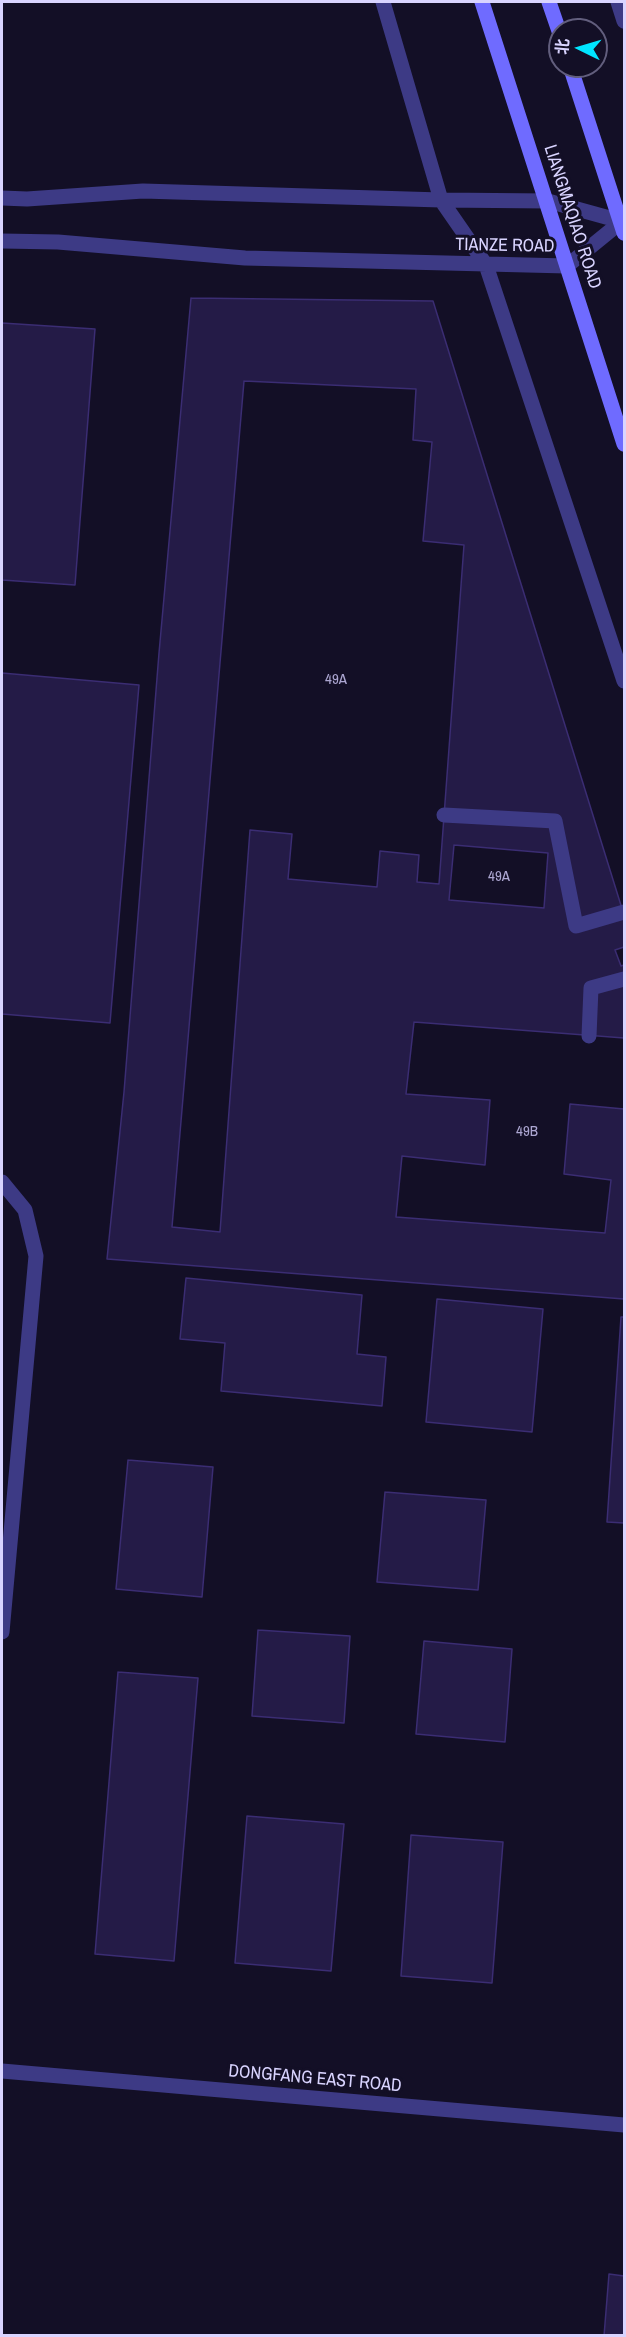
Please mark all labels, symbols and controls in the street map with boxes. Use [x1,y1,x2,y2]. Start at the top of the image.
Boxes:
north arrow [548,18,608,78]
text: 北 [550,38,574,56]
street label: LIANGMAQIAO ROAD [539,142,605,292]
street label: TIANZE ROAD [455,234,555,258]
house number: 49A [325,671,347,689]
house number: 49A [488,868,510,886]
house number: 49B [516,1123,538,1141]
street label: DONGFANG EAST ROAD [227,2061,403,2097]

